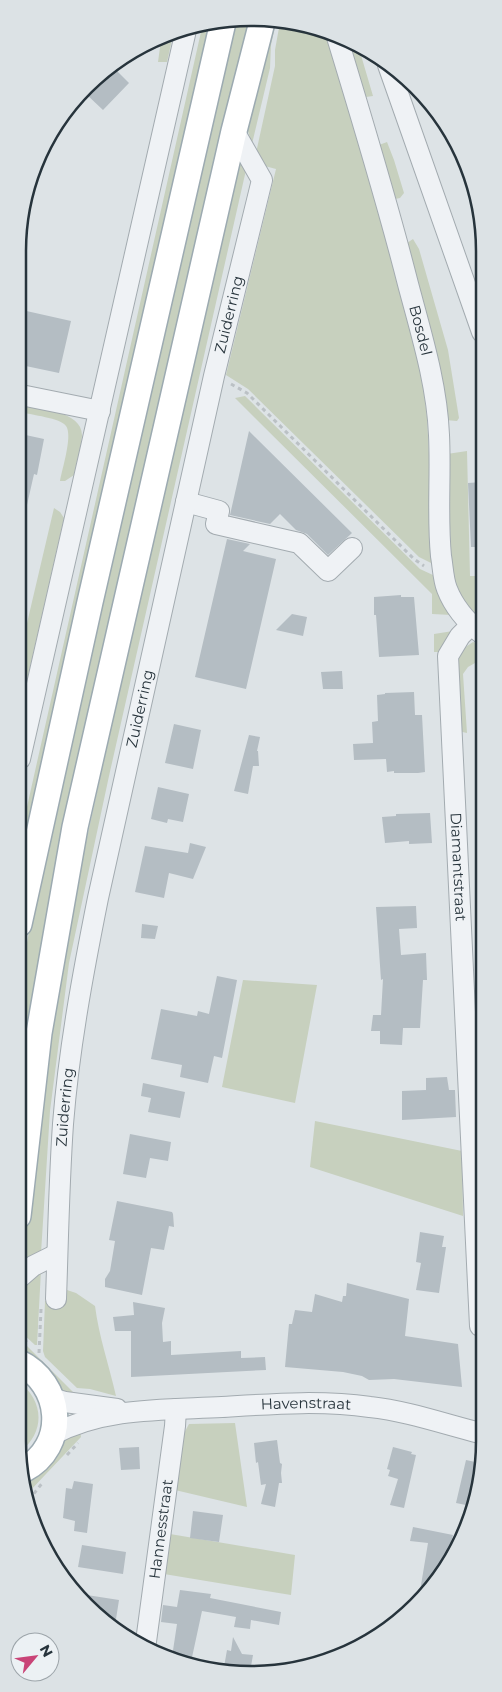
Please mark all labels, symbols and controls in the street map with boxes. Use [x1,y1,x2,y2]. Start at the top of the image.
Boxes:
street label: Zuiderring [210,274,247,355]
street label: Bosdel [405,303,437,357]
street label: Zuiderring [122,668,157,749]
street label: Diamantstraat [446,812,471,922]
street label: Zuiderring [52,1067,78,1147]
street label: Havenstraat [260,1393,352,1414]
street label: Hannesstraat [145,1478,177,1580]
north arrow [10,1632,60,1682]
text: N [36,1641,57,1660]

